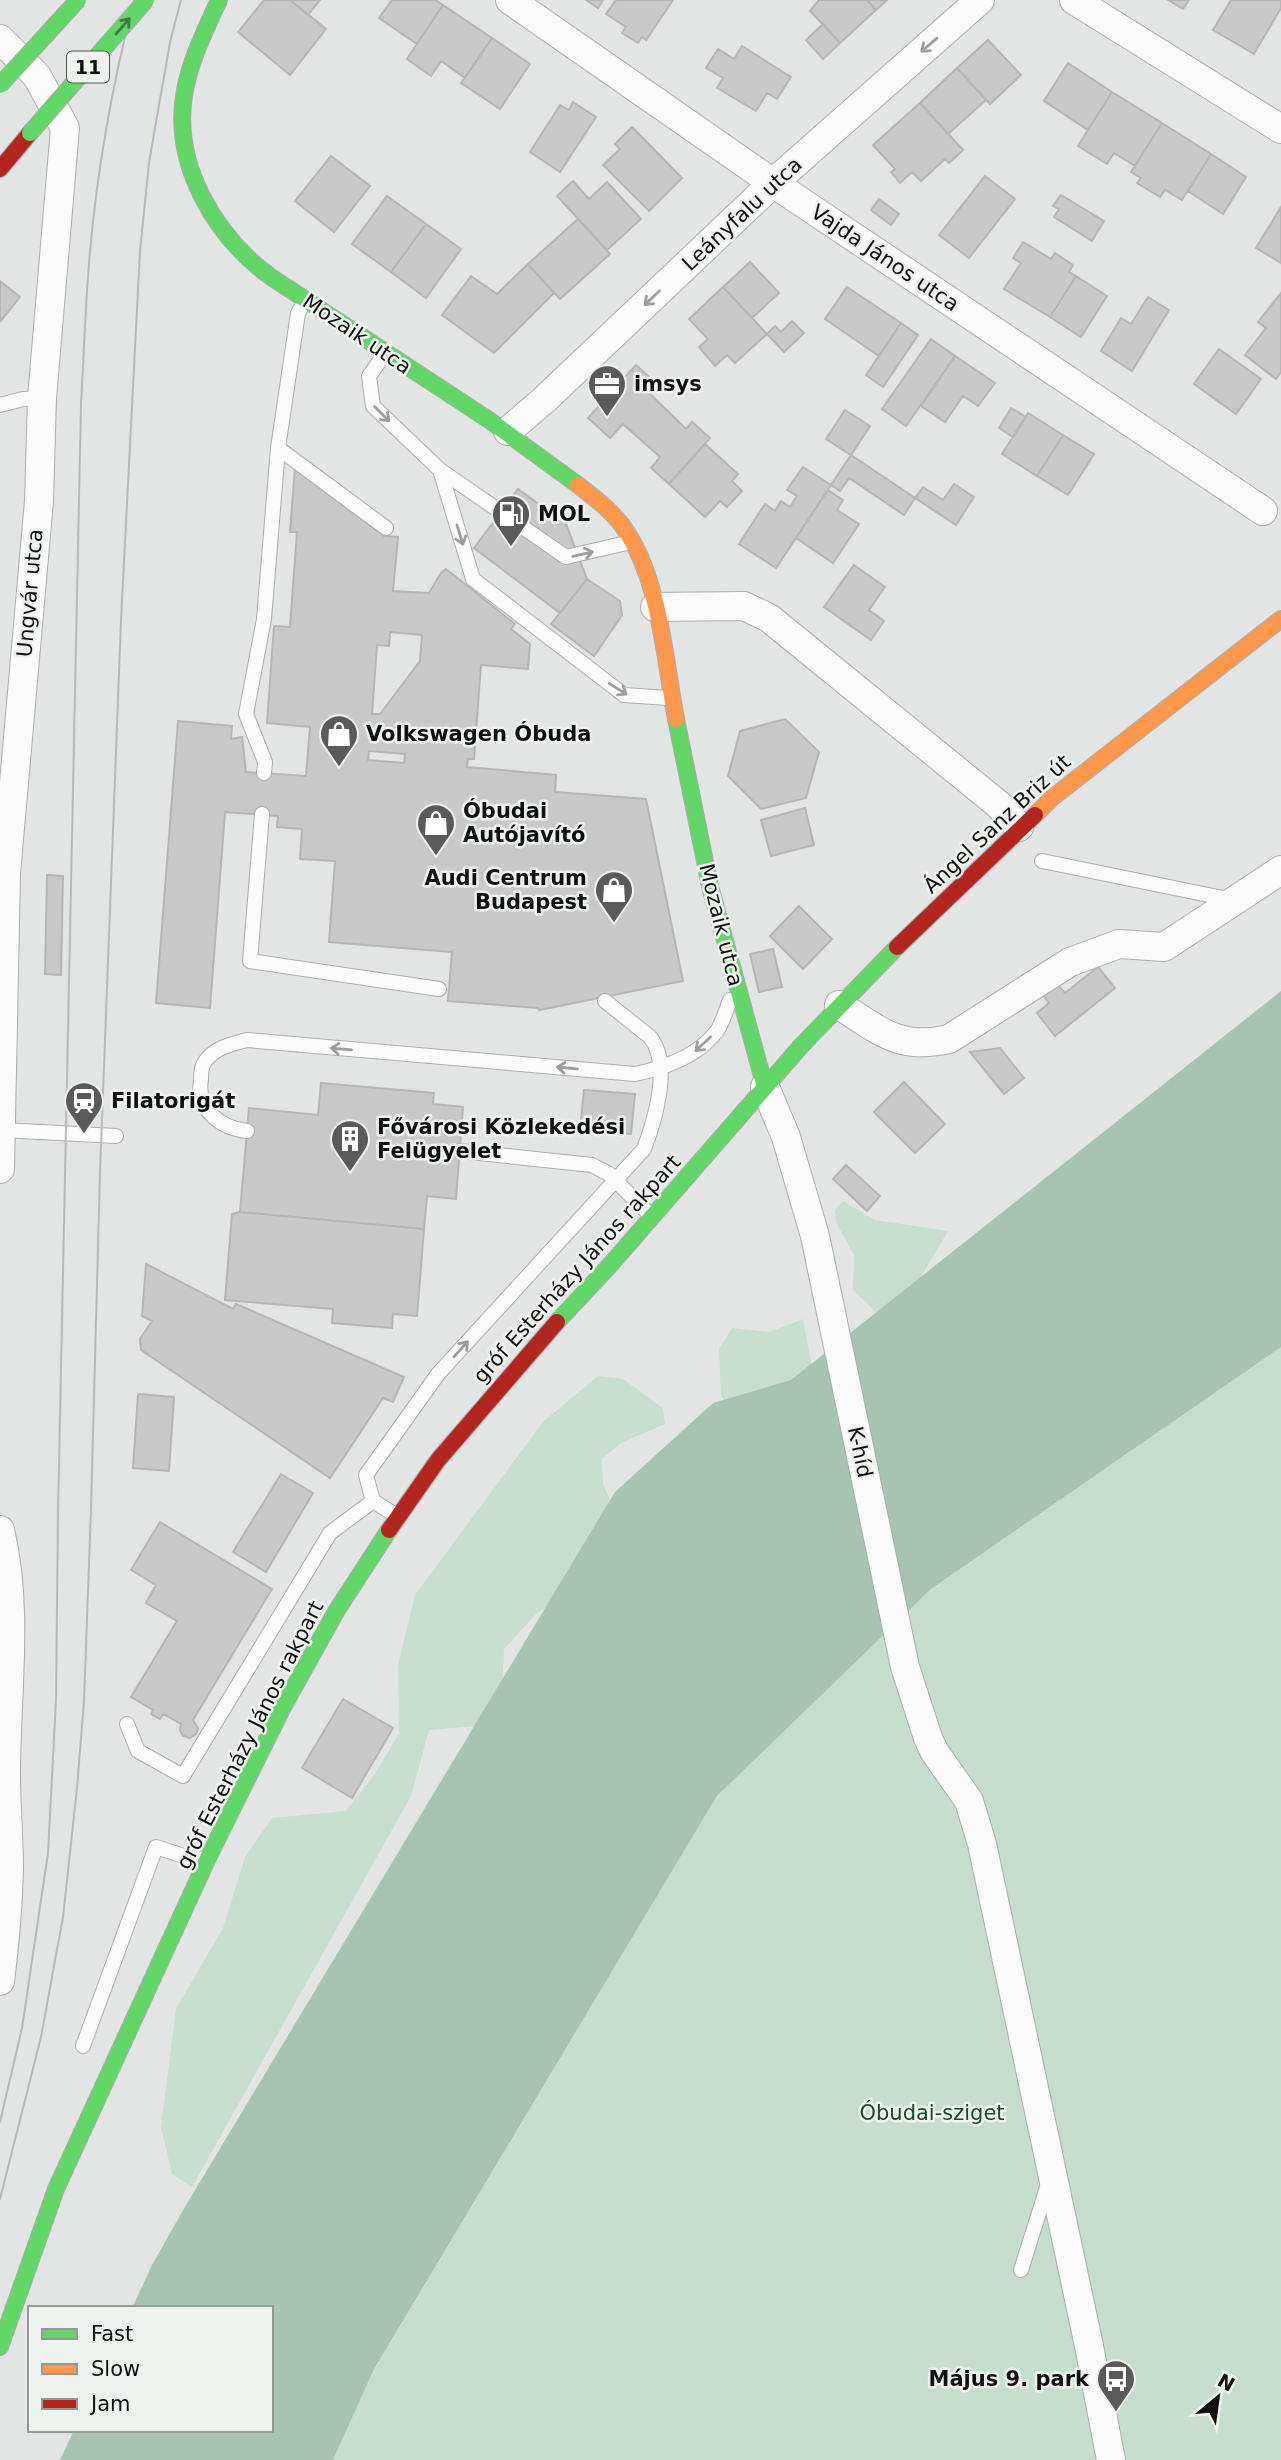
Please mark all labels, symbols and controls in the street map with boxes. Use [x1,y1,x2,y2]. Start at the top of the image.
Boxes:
one-way arrow [115,17,131,35]
one-way arrow [920,37,938,53]
road number: 11 [67,52,109,82]
street label: Leányfalu utca [677,152,807,276]
street label: Vajda János utca [807,200,963,316]
street label: Mozaik utca [298,289,416,379]
one-way arrow [644,289,661,306]
office icon: imsys [586,363,628,418]
place label: imsys [634,372,702,396]
one-way arrow [373,405,390,422]
fuel station icon: MOL [490,493,532,548]
place label: MOL [538,502,590,526]
one-way arrow [454,524,467,546]
street label: Ungvár utca [12,528,48,658]
one-way arrow [571,546,594,560]
one-way arrow [608,682,628,696]
shop icon: Volkswagen Óbuda [318,713,360,768]
place label: Volkswagen Óbuda [366,721,591,746]
street label: Ángel Sanz Briz út [918,749,1075,898]
place label: Óbudai Autójavító [463,798,585,847]
shop icon: Óbudai Autójavító [415,802,457,857]
street label: Mozaik utca [694,861,748,989]
place label: Audi Centrum Budapest [424,866,587,914]
shop icon: Audi Centrum Budapest [593,869,635,924]
one-way arrow [695,1036,712,1053]
one-way arrow [330,1042,352,1055]
one-way arrow [556,1061,579,1074]
station icon: Filatorigát [63,1080,105,1135]
place label: Filatorigát [111,1089,235,1113]
place label: Fővárosi Közlekedési Felügyelet [377,1115,625,1163]
building icon: Fővárosi Közlekedési Felügyelet [329,1118,371,1173]
street label: gróf Esterházy János rakpart [468,1150,686,1388]
one-way arrow [452,1341,469,1358]
street label: K-híd [843,1424,877,1480]
street label: gróf Esterházy János rakpart [172,1597,328,1873]
park label: Óbudai-sziget [859,2100,1005,2125]
legend [28,2306,273,2432]
text: Fast [91,2322,133,2346]
text: Slow [91,2357,140,2381]
bus stop icon: Május 9. park [1095,2358,1137,2413]
north arrow [1183,2362,1253,2432]
place label: Május 9. park [929,2367,1090,2391]
text: N [1214,2369,1239,2396]
text: Jam [89,2392,131,2416]

